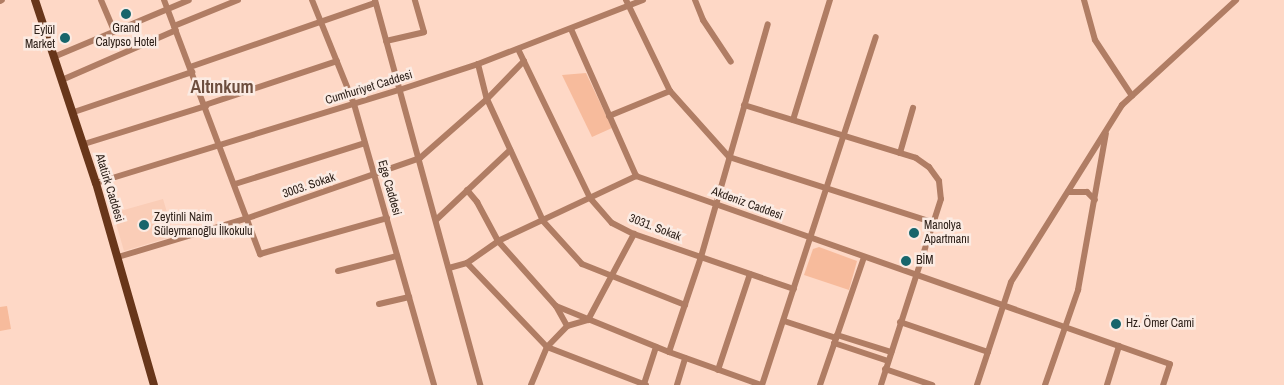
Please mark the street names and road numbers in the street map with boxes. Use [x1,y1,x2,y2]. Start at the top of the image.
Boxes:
street label: Cumhuriyet Caddesi [324,68,414,108]
street label: Atatürk Caddesi [92,152,126,224]
street label: Ege Caddesi [374,159,404,217]
street label: 3003. Sokak [281,170,337,202]
street label: Akdeniz Caddesi [709,184,785,224]
street label: 3031. Sokak [627,211,683,245]

